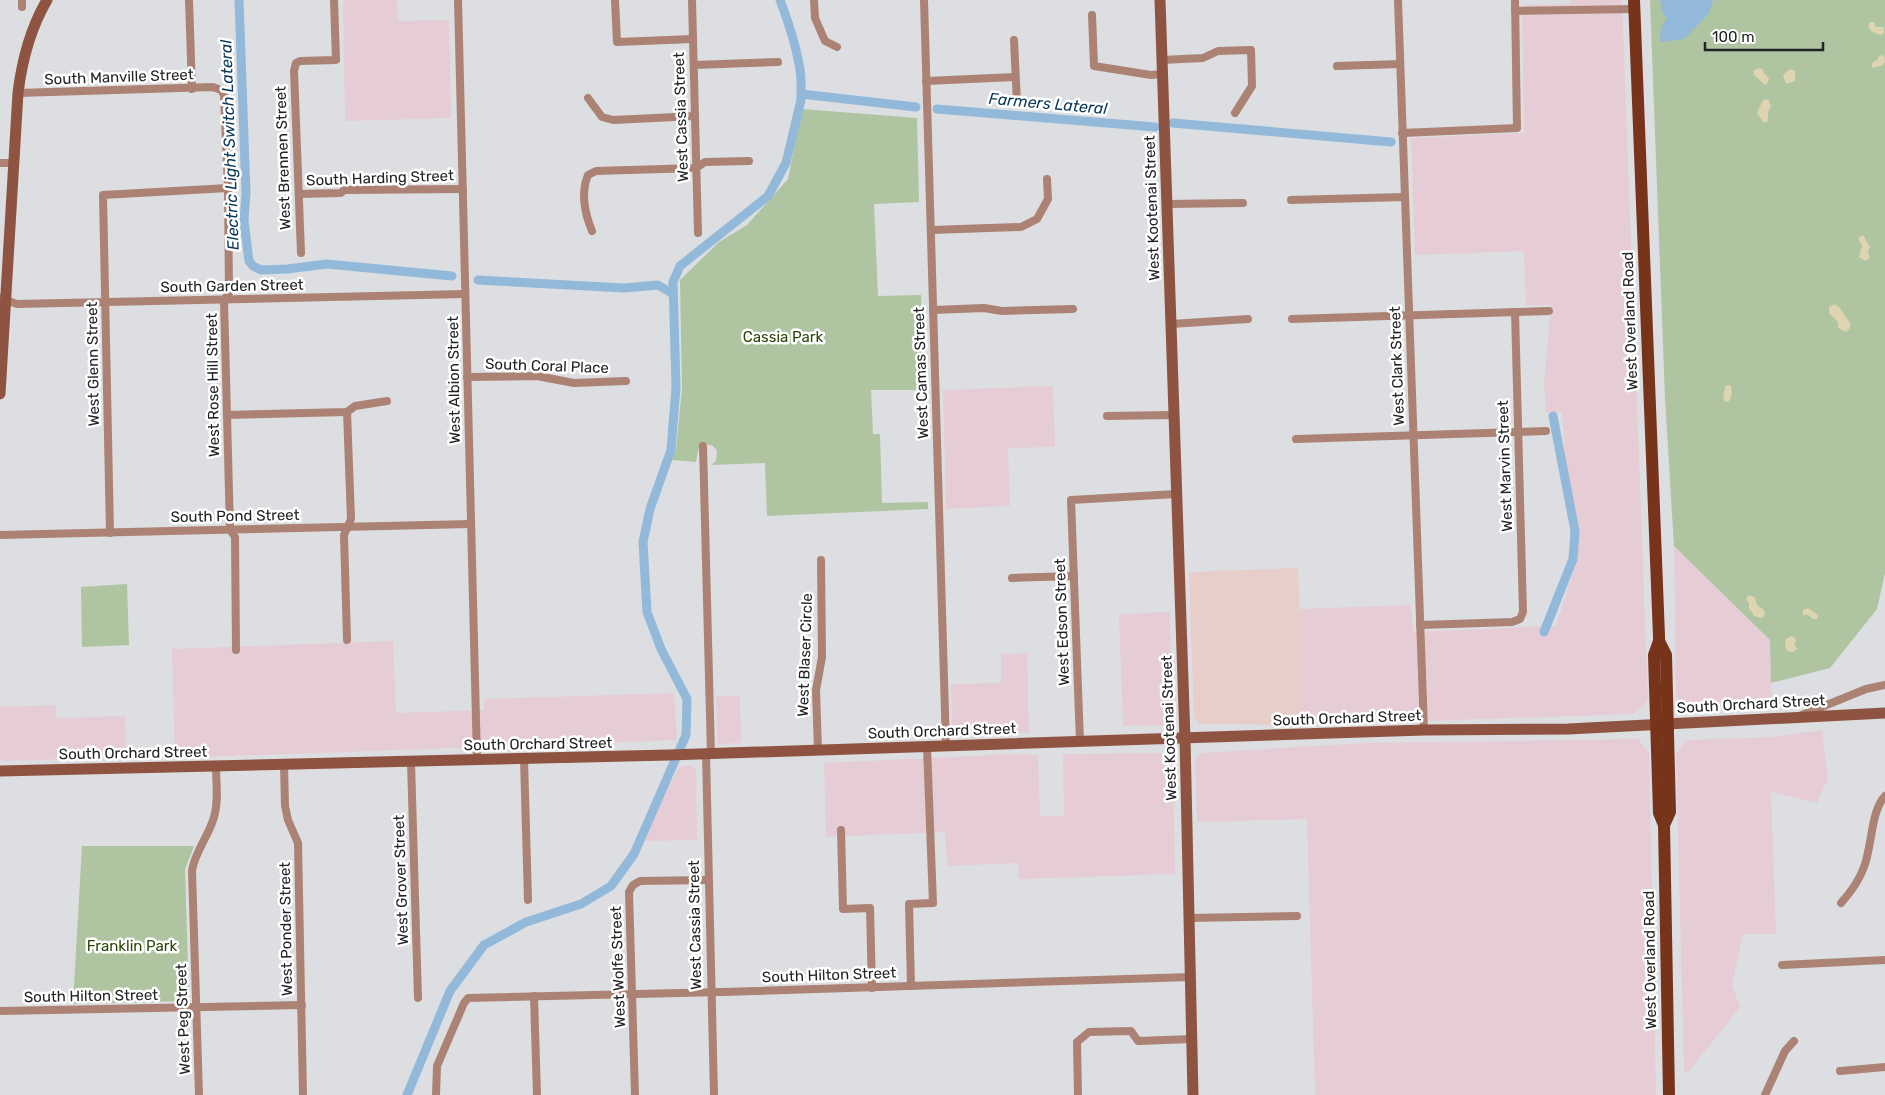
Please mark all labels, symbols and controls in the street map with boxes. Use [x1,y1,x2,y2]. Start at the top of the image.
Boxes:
scale bar [1705,20,1822,52]
text: 100 m [1712,28,1754,46]
water label: Electric Light Switch Lateral [216,38,243,250]
street label: West Cassia Street [670,52,692,182]
street label: South Manville Street [44,65,194,89]
street label: West Brennen Street [271,86,295,230]
water label: Farmers Lateral [988,89,1109,118]
street label: West Kootenai Street [1140,135,1164,281]
street label: South Harding Street [306,166,454,190]
street label: West Overland Road [1619,251,1641,391]
street label: South Garden Street [160,276,304,296]
street label: West Glenn Street [83,301,103,427]
street label: West Clark Street [1386,306,1408,426]
street label: West Camas Street [910,307,932,439]
street label: West Rose Hill Street [203,313,223,457]
street label: West Albion Street [444,316,464,444]
park label: Cassia Park [743,328,823,346]
street label: South Coral Place [485,355,609,377]
street label: West Marvin Street [1494,400,1516,532]
street label: South Pond Street [170,506,300,526]
street label: West Edson Street [1051,558,1073,686]
street label: West Blaser Circle [794,593,816,717]
street label: West Kootenai Street [1157,655,1181,801]
street label: South Orchard Street [1676,691,1826,717]
street label: South Orchard Street [1272,706,1422,730]
street label: South Orchard Street [867,719,1017,743]
street label: South Orchard Street [464,734,613,754]
street label: South Orchard Street [59,743,208,763]
street label: West Grover Street [390,814,412,945]
street label: West Cassia Street [685,860,705,990]
street label: West Ponder Street [276,862,296,996]
street label: West Overland Road [1640,890,1660,1030]
street label: West Wolfe Street [607,906,629,1028]
park label: Franklin Park [87,937,178,955]
street label: West Peg Street [172,963,194,1075]
street label: South Hilton Street [762,964,897,986]
street label: South Hilton Street [24,986,158,1006]

